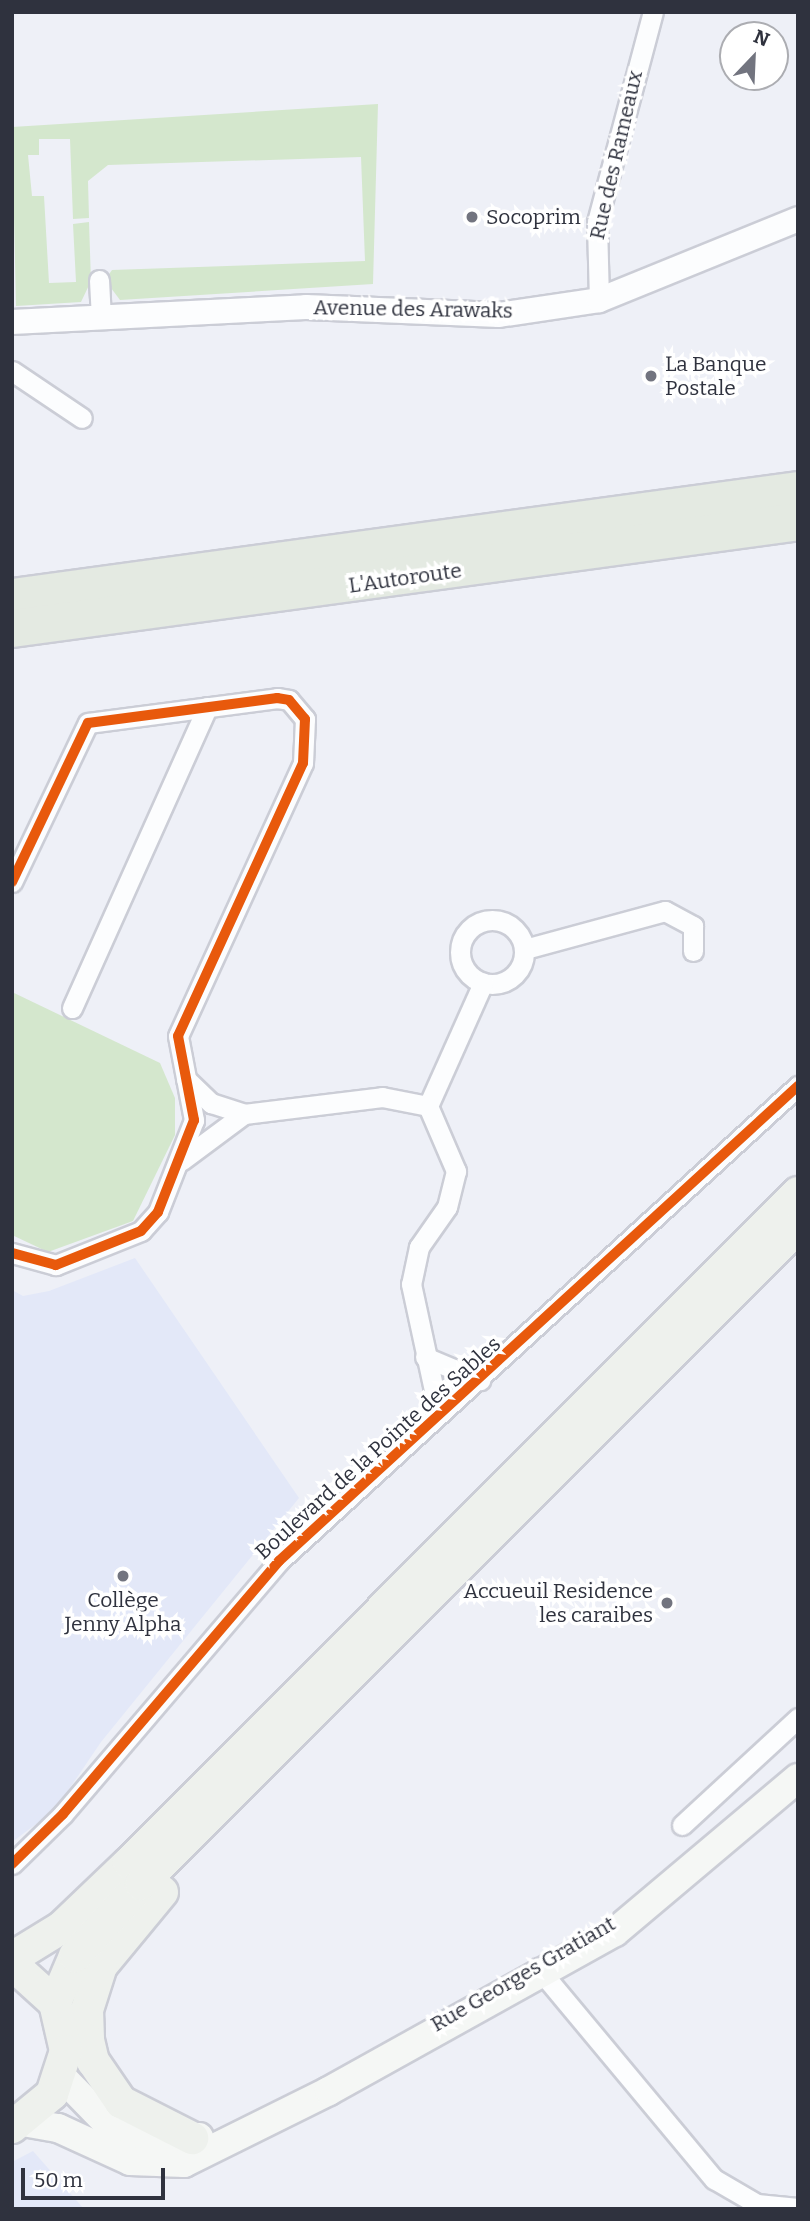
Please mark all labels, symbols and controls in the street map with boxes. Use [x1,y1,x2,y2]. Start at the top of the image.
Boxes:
north arrow [719,21,789,91]
text: N [750,25,773,51]
street label: Rue des Rameaux [584,68,648,242]
place label: Socoprim [486,204,581,230]
marker: Socoprim [464,209,480,225]
street label: Avenue des Arawaks [313,295,513,323]
place label: La Banque Postale [665,351,766,401]
marker: La Banque Postale [643,368,659,384]
street label: L'Autoroute [347,558,463,598]
street label: Boulevard de la Pointe des Sables [250,1331,506,1565]
marker: Collège Jenny Alpha [115,1568,131,1584]
place label: Accueuil Residence les caraibes [463,1578,653,1628]
place label: Collège Jenny Alpha [64,1587,182,1637]
marker: Accueuil Residence les caraibes [659,1595,675,1611]
street label: Rue Georges Gratiant [426,1911,620,2037]
scale bar [24,2154,168,2198]
text: 50 m [34,2167,83,2193]

